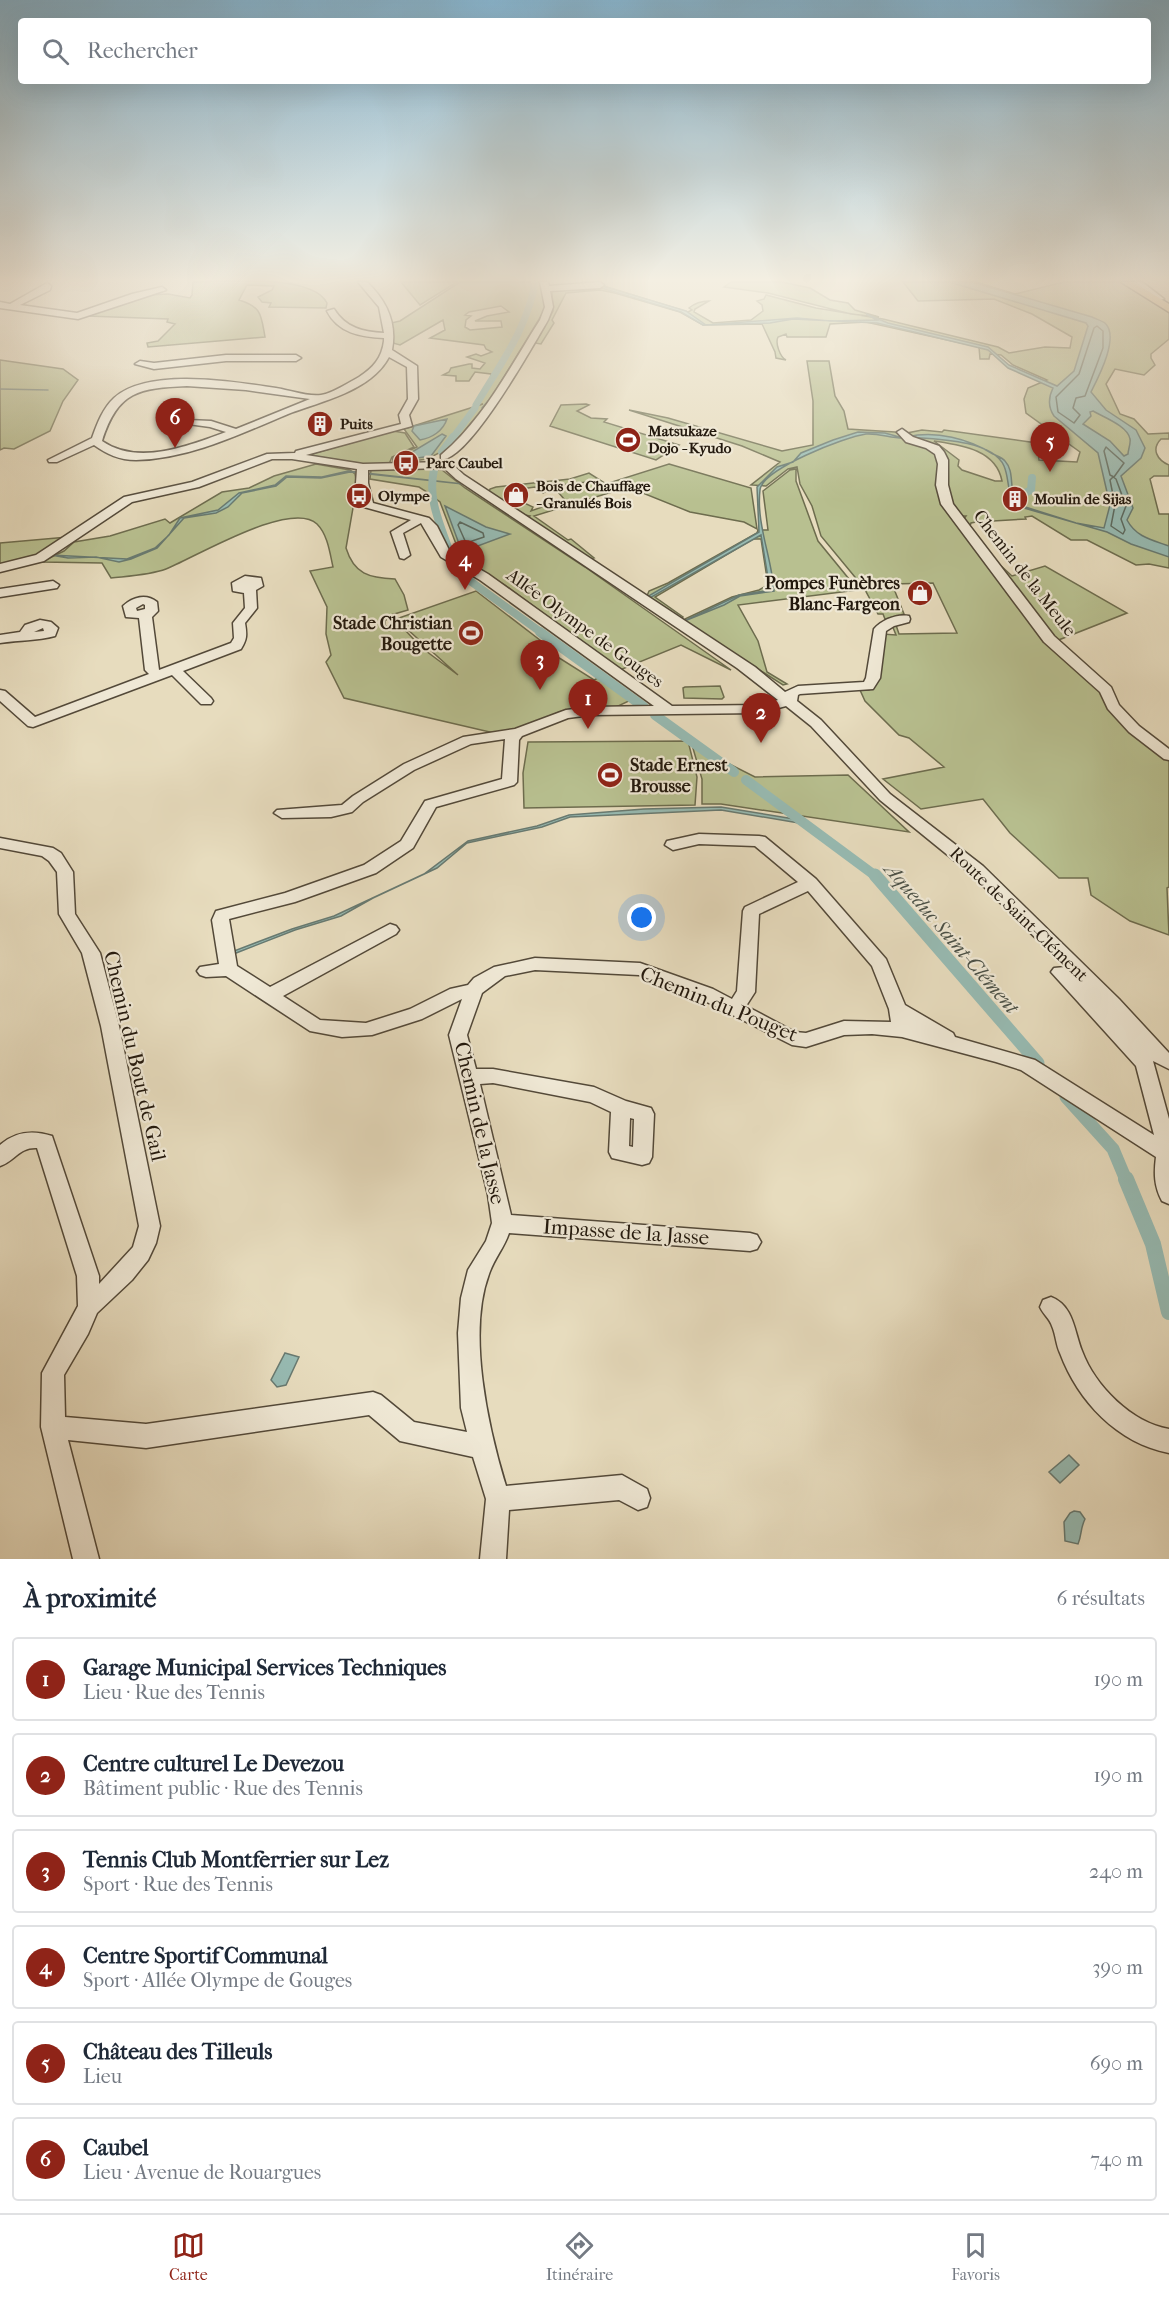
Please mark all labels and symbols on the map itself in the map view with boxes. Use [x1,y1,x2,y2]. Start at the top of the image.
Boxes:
pin: 6 [156,398,195,448]
building icon: Puits [305,409,335,439]
place label: Puits [340,415,373,433]
place label: Matsukaze Dojo - Kyudo [647,422,732,457]
pin: 5 [1030,422,1070,472]
sports icon: Matsukaze Dojo - Kyudo [613,425,643,455]
bus stop icon: Parc Caubel [391,448,421,478]
place label: Parc Caubel [426,454,504,472]
place label: Bois de Chauffage - Granulés Bois [536,477,651,512]
shop icon: Bois de Chauffage - Granulés Bois [501,480,531,510]
bus stop icon: Olympe [344,481,374,511]
building icon: Moulin de Sijas [1000,484,1030,514]
place label: Olympe [378,487,430,505]
place label: Moulin de Sijas [1033,490,1132,508]
street label: Chemin de la Meule [969,506,1080,641]
pin: 4 [446,540,484,590]
street label: Allée Olympe de Gouges [501,564,667,693]
place label: Pompes Funèbres Blanc-Fargeon [765,573,901,615]
shop icon: Pompes Funèbres Blanc-Fargeon [905,578,935,608]
place label: Stade Christian Bougette [333,613,453,655]
sports icon: Stade Christian Bougette [456,618,486,648]
pin: 3 [520,640,560,690]
pin: 1 [568,680,608,729]
pin: 2 [742,694,780,743]
place label: Stade Ernest Brousse [630,755,728,797]
sports icon: Stade Ernest Brousse [595,760,625,790]
street label: Route de Saint-Clément [945,843,1093,986]
water label: Aqueduc Saint-Clément [878,856,1025,1020]
your location [627,903,656,932]
street label: Chemin du Bout de Gail [99,948,171,1164]
street label: Chemin du Pouget [637,961,802,1047]
street label: Chemin de la Jasse [450,1039,510,1207]
street label: Impasse de la Jasse [542,1214,710,1250]

